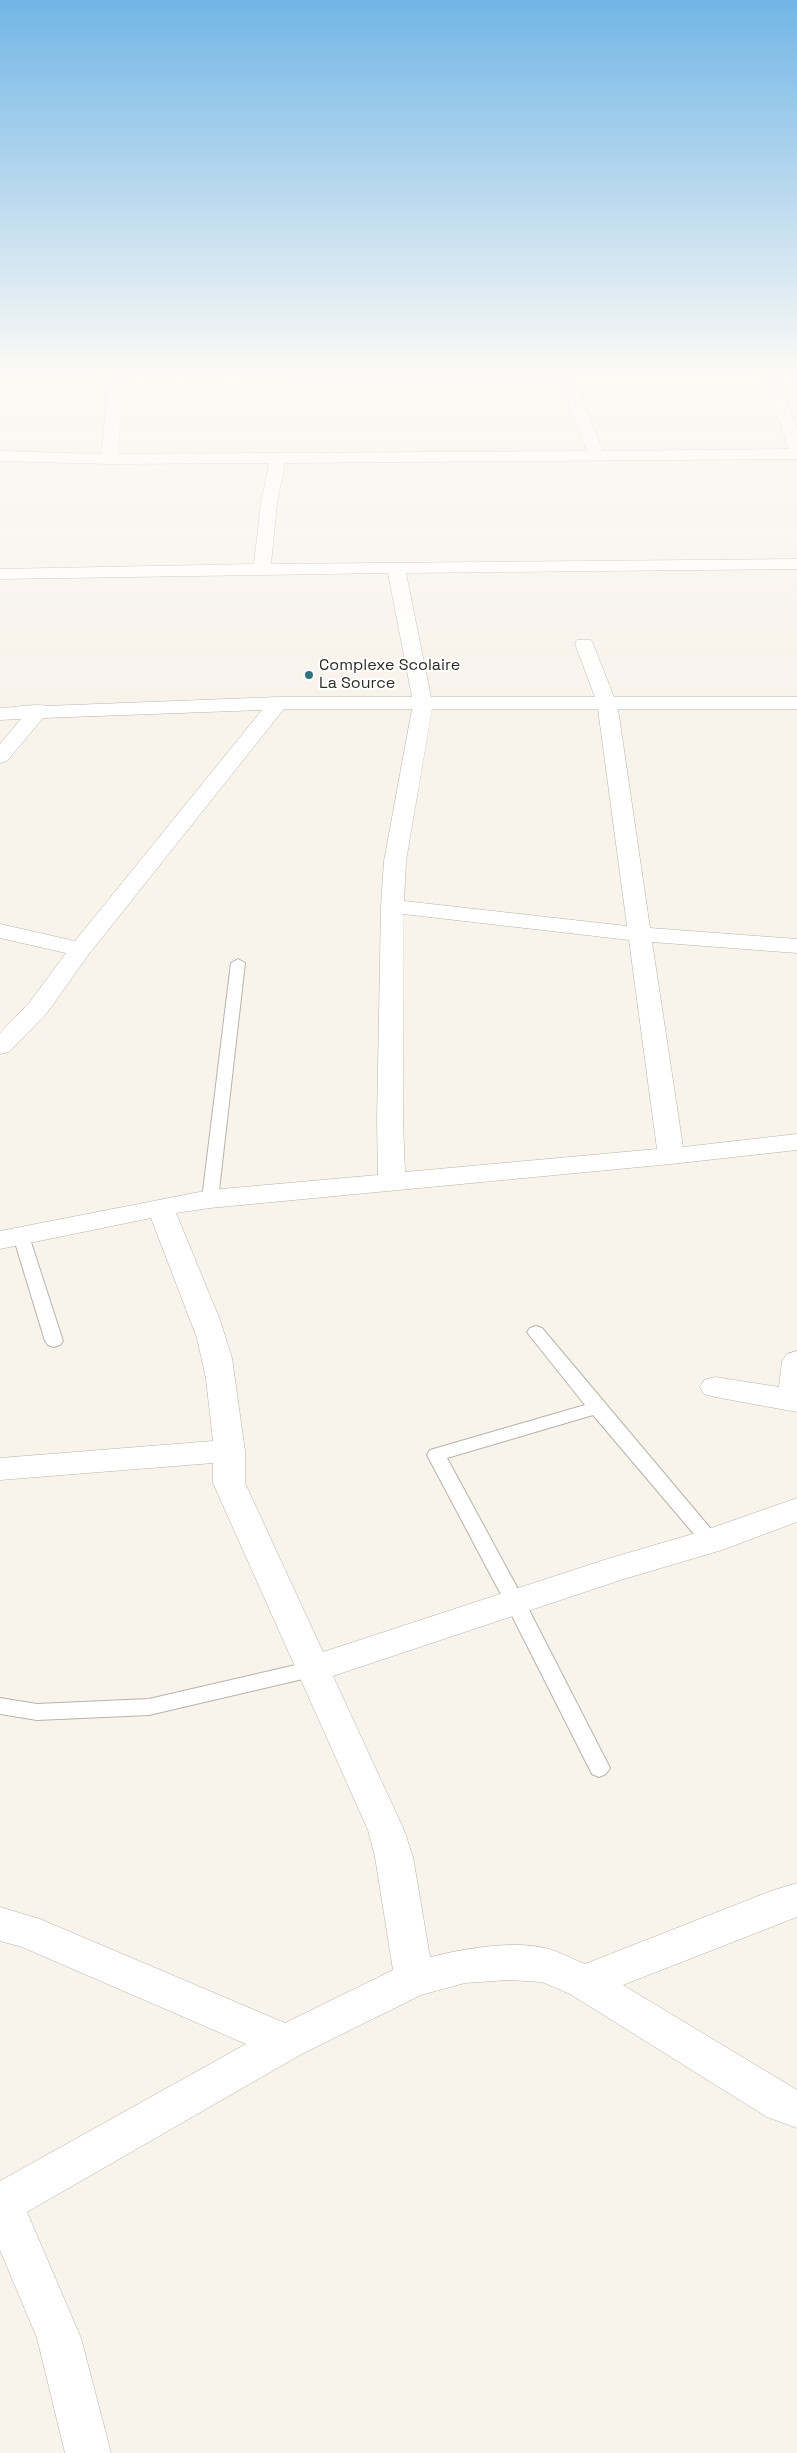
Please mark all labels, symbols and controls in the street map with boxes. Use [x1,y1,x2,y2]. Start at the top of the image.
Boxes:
place label: Complexe Scolaire La Source [319,656,460,694]
marker: Complexe Scolaire La Source [303,669,315,681]

